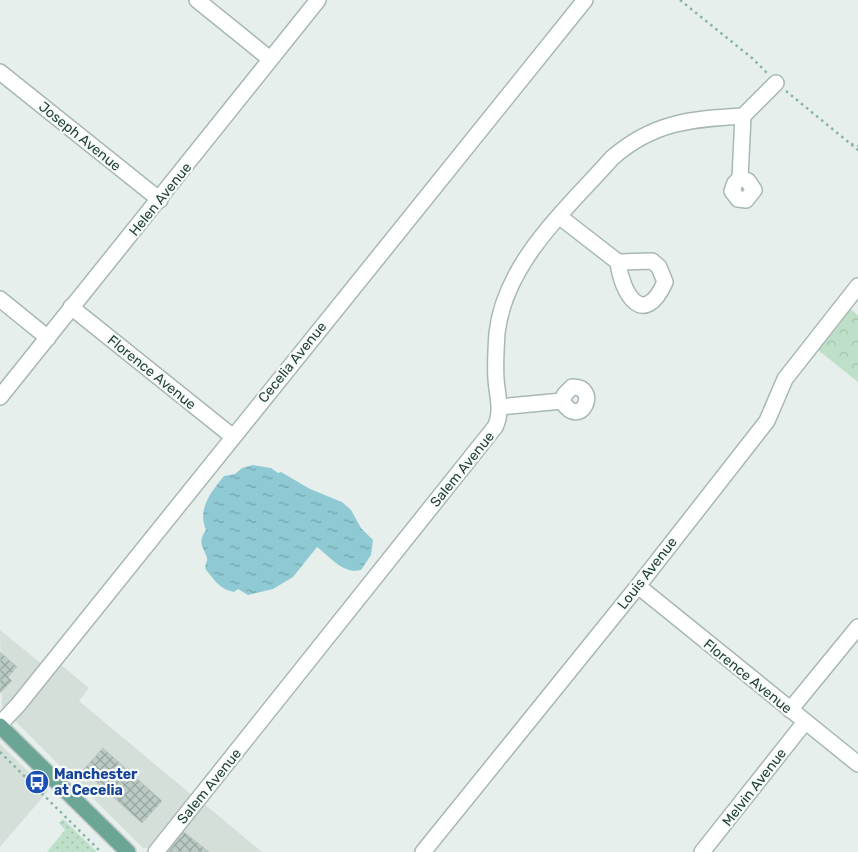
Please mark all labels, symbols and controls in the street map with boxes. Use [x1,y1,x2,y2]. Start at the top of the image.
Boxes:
street label: Joseph Avenue [35,98,124,175]
street label: Helen Avenue [126,159,195,240]
street label: Cecelia Avenue [255,318,330,406]
street label: Florence Avenue [104,332,199,413]
street label: Salem Avenue [427,428,498,510]
street label: Louis Avenue [614,534,681,613]
street label: Florence Avenue [700,636,795,717]
street label: Salem Avenue [174,745,245,827]
street label: Melvin Avenue [719,745,790,830]
place label: Manchester at Cecelia [54,766,138,799]
bus stop icon: Manchester at Cecelia [24,769,50,795]

